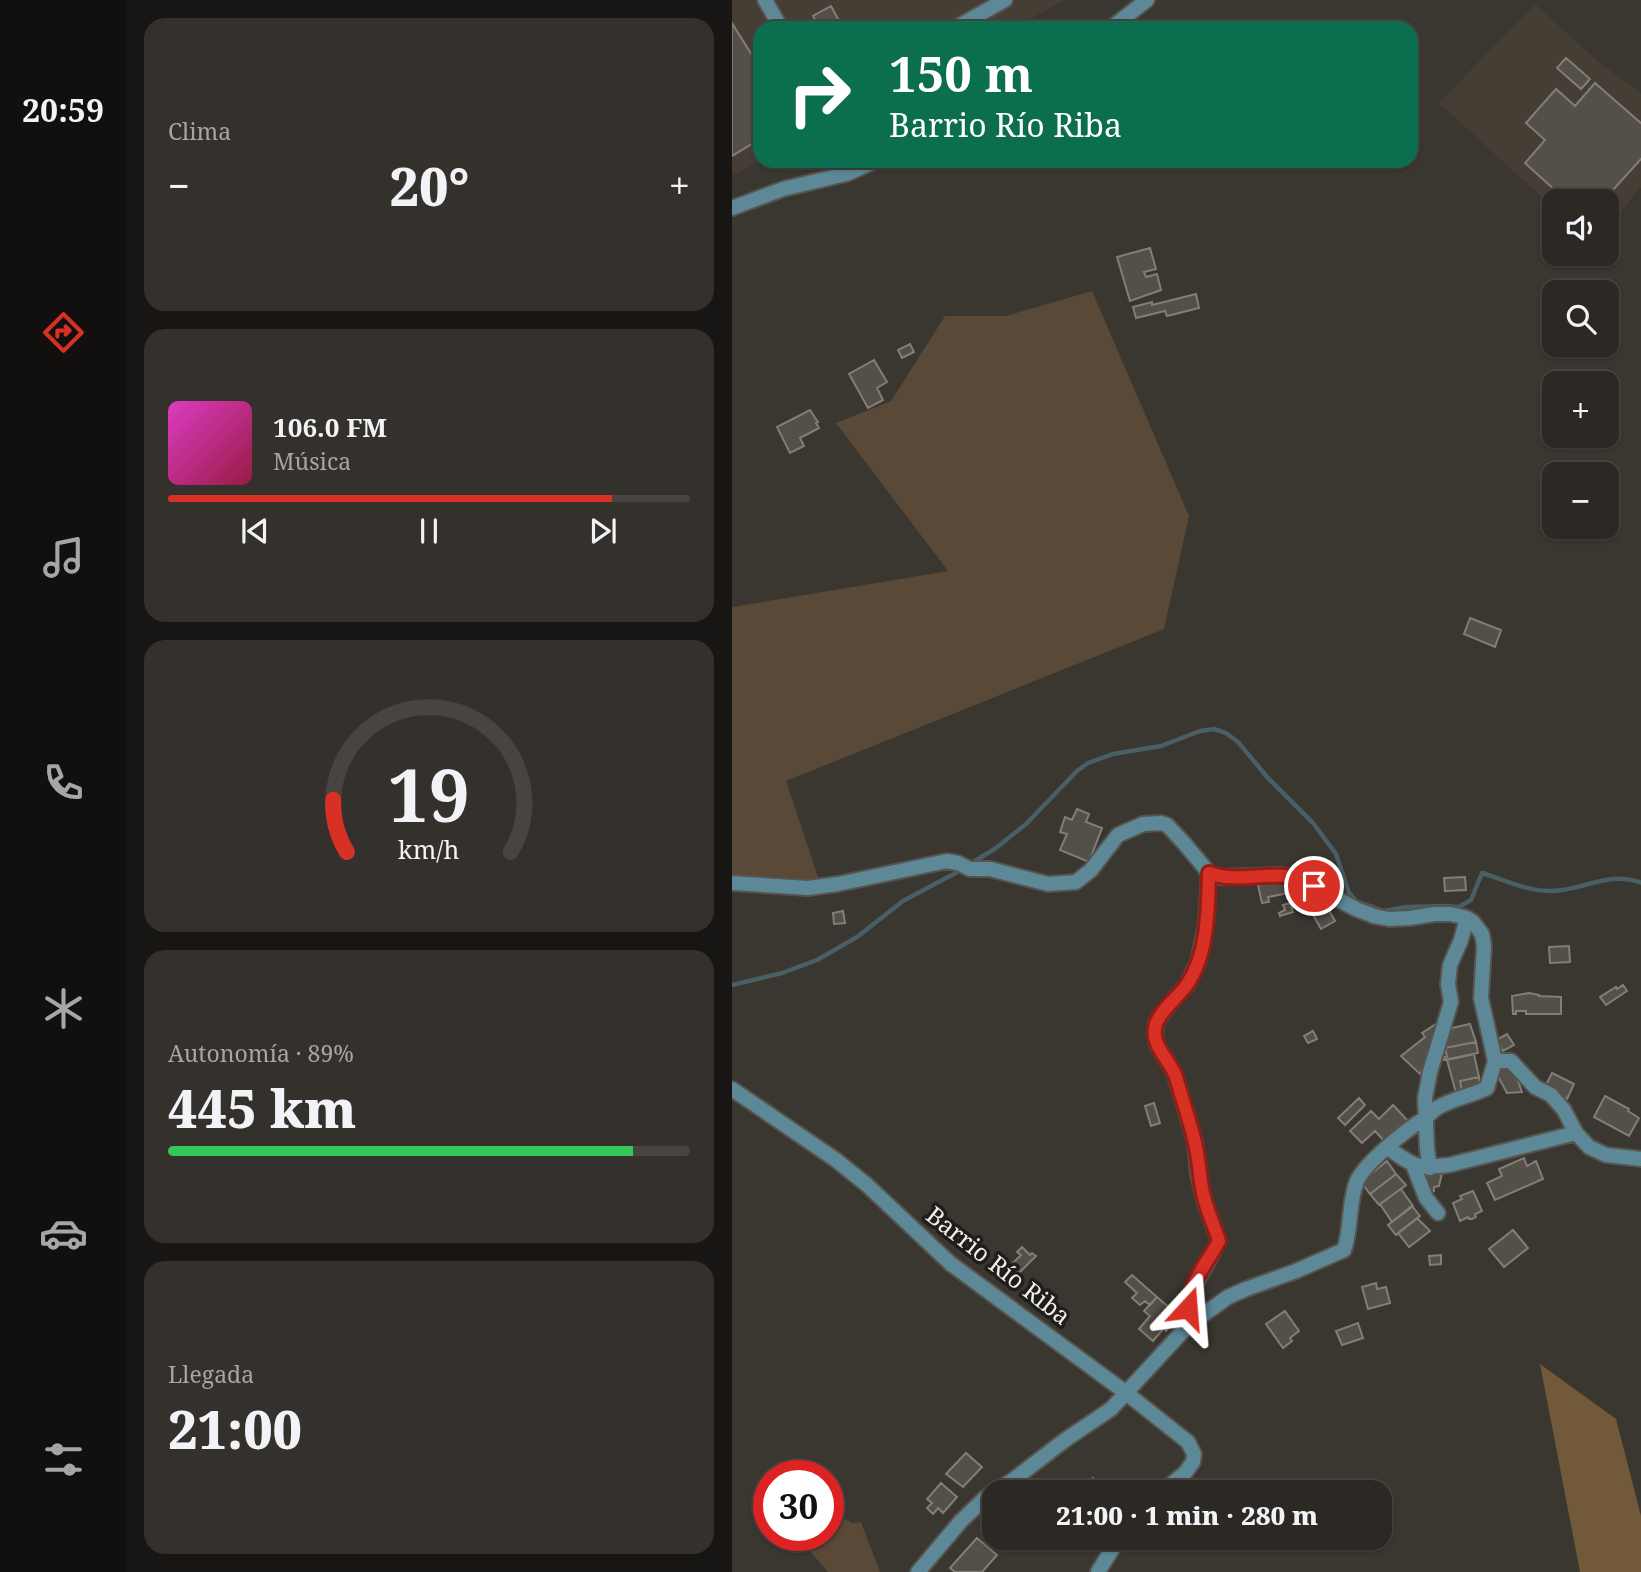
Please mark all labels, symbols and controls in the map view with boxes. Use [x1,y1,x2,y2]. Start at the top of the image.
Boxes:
text: 150 m [889,40,1033,106]
icon: right [774,49,865,140]
text: 20:59 [22,88,104,131]
text: Barrio Río Riba [889,103,1122,146]
text: Clima [168,115,231,147]
text: 20° [389,150,469,221]
text: − [168,159,190,211]
text: + [669,159,690,211]
map controls [1542,189,1619,539]
button: sound [1542,189,1619,266]
button: search [1542,280,1619,357]
icon: directions [39,308,88,357]
button: + [1542,371,1619,448]
text: 106.0 FM [273,409,387,445]
text: Música [273,445,351,477]
button: − [1542,462,1619,539]
icon: previous [236,512,274,550]
icon: pause [410,512,448,550]
icon: next [584,512,622,550]
icon: music [39,533,88,582]
text: 19 [388,744,470,843]
icon: phone [39,758,88,807]
text: km/h [398,832,460,866]
pin [1284,856,1344,916]
icon: arrive [1295,867,1333,905]
icon: climate [39,984,88,1033]
text: Autonomía · 89% [168,1037,354,1069]
text: 445 km [168,1072,356,1143]
street label: Barrio Río Riba [920,1198,1078,1332]
icon: car [39,1209,88,1258]
position arrow [1151,1271,1225,1345]
text: Llegada [168,1358,254,1390]
text: 21:00 [168,1393,302,1464]
icon: filters [39,1435,88,1484]
speed limit sign: 30 [753,1460,844,1551]
text: 21:00 · 1 min · 280 m [1056,1497,1318,1533]

